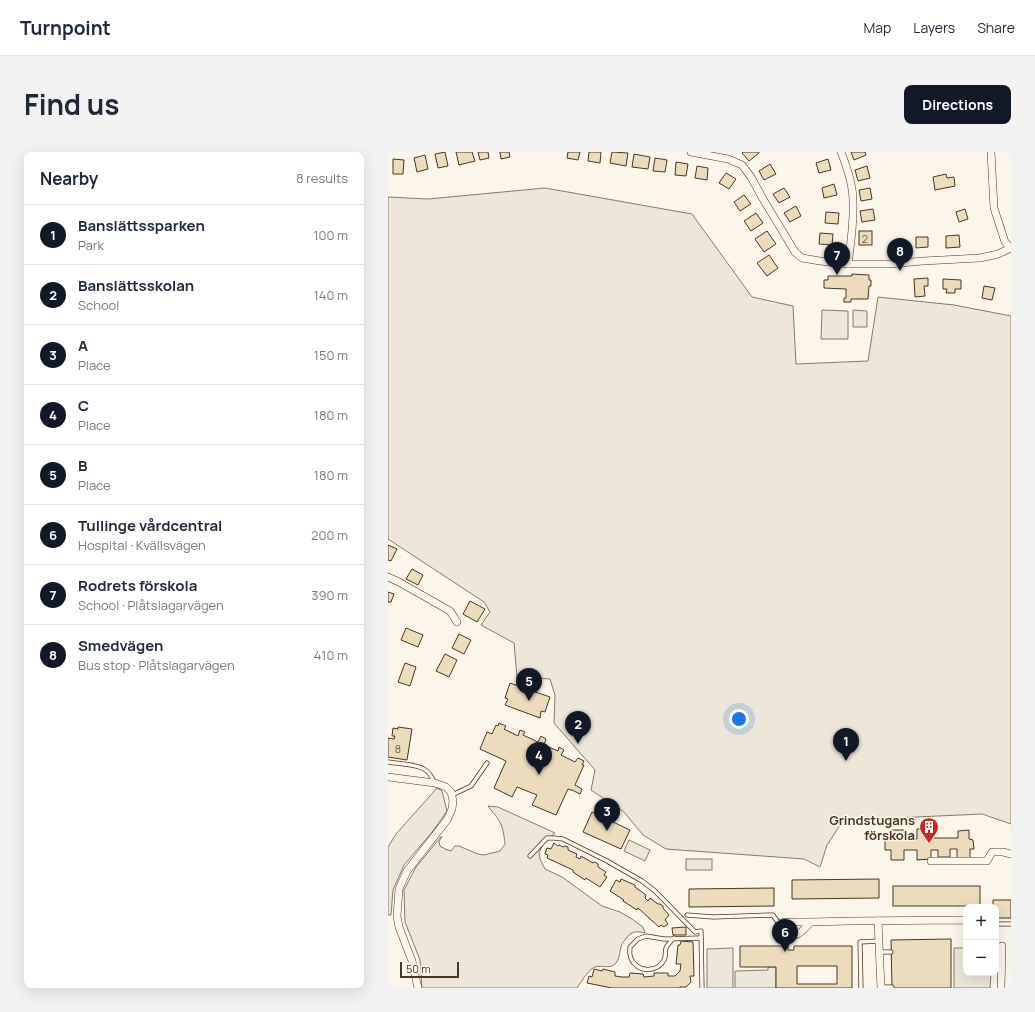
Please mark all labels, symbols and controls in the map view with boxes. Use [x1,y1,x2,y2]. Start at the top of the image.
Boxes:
text: Turnpoint [20,15,111,41]
text: Map [863,18,891,37]
text: Layers [913,18,955,37]
text: Share [977,18,1015,37]
text: Find us [24,85,119,123]
button: Directions [904,85,1011,124]
text: Nearby [40,167,98,190]
text: 8 results [296,169,348,187]
text: Banslättssparken [78,215,205,236]
text: 1 [50,226,56,244]
text: 100 m [313,226,348,244]
house number: 2 [862,231,868,246]
text: Park [78,236,104,254]
pin: 8 [887,238,913,271]
pin: 7 [824,242,850,275]
text: Banslättsskolan [78,275,194,296]
text: 2 [49,286,57,304]
text: 140 m [314,286,348,304]
text: School [78,296,119,314]
text: A [78,335,88,356]
text: 3 [49,346,57,364]
text: 150 m [314,346,348,364]
text: Place [78,356,111,374]
text: C [78,395,89,416]
text: 4 [49,406,57,424]
text: 180 m [314,406,348,424]
text: Place [78,416,111,434]
text: B [78,455,87,476]
text: 5 [49,466,57,484]
text: 180 m [314,466,348,484]
text: Place [78,476,111,494]
text: Tullinge vårdcentral [78,515,222,536]
text: 6 [49,526,57,544]
text: 200 m [311,526,348,544]
text: Hospital · Kvällsvägen [78,536,206,554]
text: Rodrets förskola [78,575,197,596]
text: 7 [50,586,56,604]
text: 390 m [311,586,348,604]
text: School · Plåtslagarvägen [78,596,224,614]
text: Smedvägen [78,635,163,656]
text: 8 [49,646,57,664]
text: 410 m [314,646,348,664]
text: Bus stop · Plåtslagarvägen [78,656,235,674]
pin: 5 [516,668,542,701]
your location [729,709,749,729]
pin: 2 [565,711,591,744]
pin: 1 [833,728,859,761]
house number: 8 [395,741,401,756]
pin: 4 [526,742,552,775]
pin: 3 [594,798,620,831]
place label: Grindstugans förskola [829,811,915,844]
building icon: Grindstugans förskola [918,816,940,844]
map controls [963,904,999,976]
button: + [963,904,999,940]
pin: 6 [772,919,798,952]
button: − [963,940,999,976]
scale bar [400,960,459,979]
text: 50 m [406,961,431,976]

